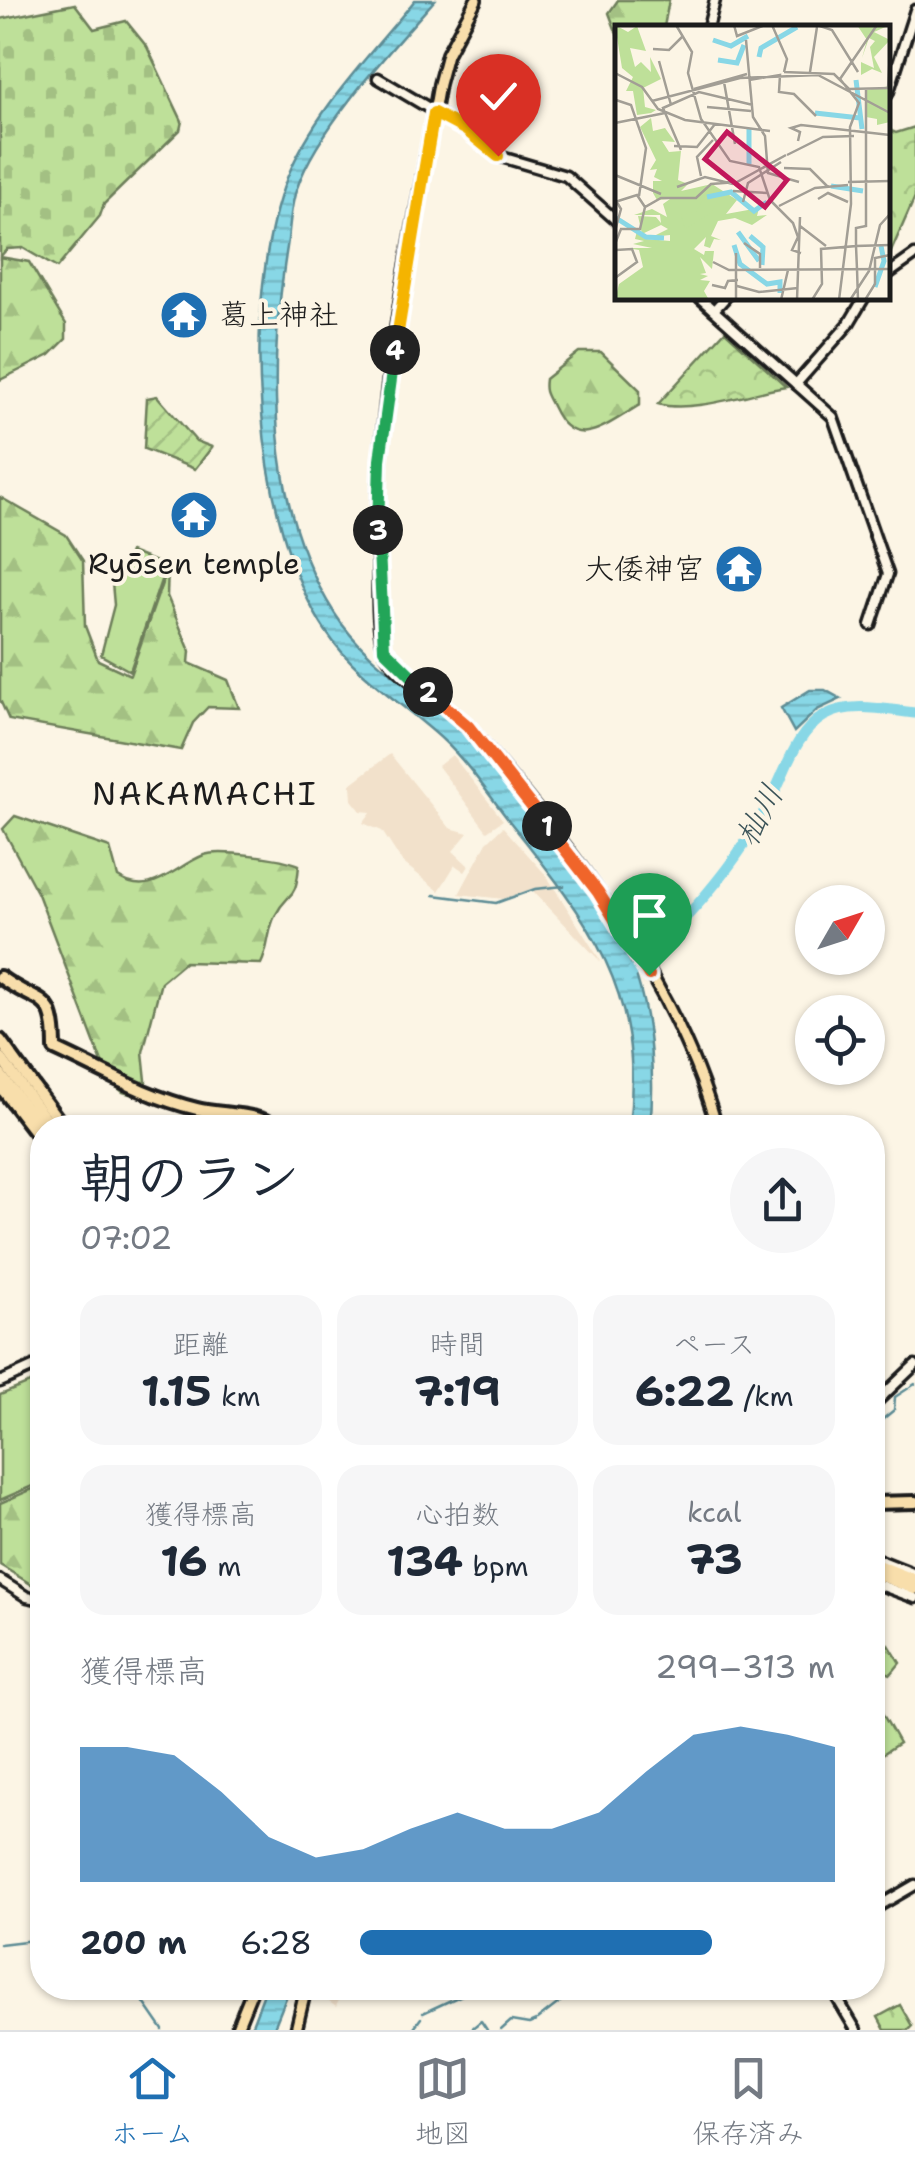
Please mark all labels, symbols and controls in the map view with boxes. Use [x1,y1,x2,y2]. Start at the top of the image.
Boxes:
inset map [615,25,890,300]
pin [456,54,541,157]
icon: check [471,69,526,124]
temple icon: 葛上神社 [158,289,210,341]
place label: 葛上神社 [219,294,339,335]
pin: 4 [370,325,420,375]
text: 4 [385,331,405,369]
temple icon: Ryōsen temple [168,489,220,541]
pin: 3 [353,505,403,555]
text: 3 [368,511,388,549]
place label: Ryōsen temple [88,543,300,584]
temple icon: 大倭神宮 [713,543,765,595]
place label: 大倭神宮 [584,548,704,589]
pin: 2 [403,667,453,717]
text: 2 [418,673,438,711]
district label: NAKAMACHI [92,772,318,815]
water label: 杣川 [725,776,793,853]
pin: 1 [522,801,572,851]
text: 1 [541,807,553,845]
pin [607,873,692,976]
north arrow [795,885,885,975]
map controls [795,885,885,1085]
icon: arrive [622,888,677,943]
button: locate [795,995,885,1085]
text: 朝のラン [80,1141,300,1215]
button: share [730,1148,835,1253]
text: 07:02 [80,1216,172,1259]
text: 距離 [173,1325,229,1363]
text: 時間 [429,1325,486,1363]
text: ペース [673,1325,755,1363]
text: 1.15 [141,1363,212,1419]
text: 7:19 [414,1363,501,1419]
text: 6:22 [635,1363,734,1419]
text: km [212,1377,261,1415]
text: /km [734,1377,794,1415]
text: kcal [687,1493,741,1531]
text: 獲得標高 [145,1495,257,1533]
text: 心拍数 [415,1495,500,1533]
text: 73 [686,1531,743,1587]
text: 16 [160,1533,208,1589]
text: 134 [386,1533,463,1589]
text: m [208,1547,241,1585]
text: bpm [463,1547,529,1585]
text: 299–313 m [655,1645,835,1688]
text: 獲得標高 [80,1649,208,1692]
text: 200 m [80,1921,187,1964]
text: 6:28 [240,1921,312,1964]
tab: ホーム [111,2051,194,2152]
tab: 地図 [415,2051,471,2152]
tab: 保存済み [692,2051,804,2152]

